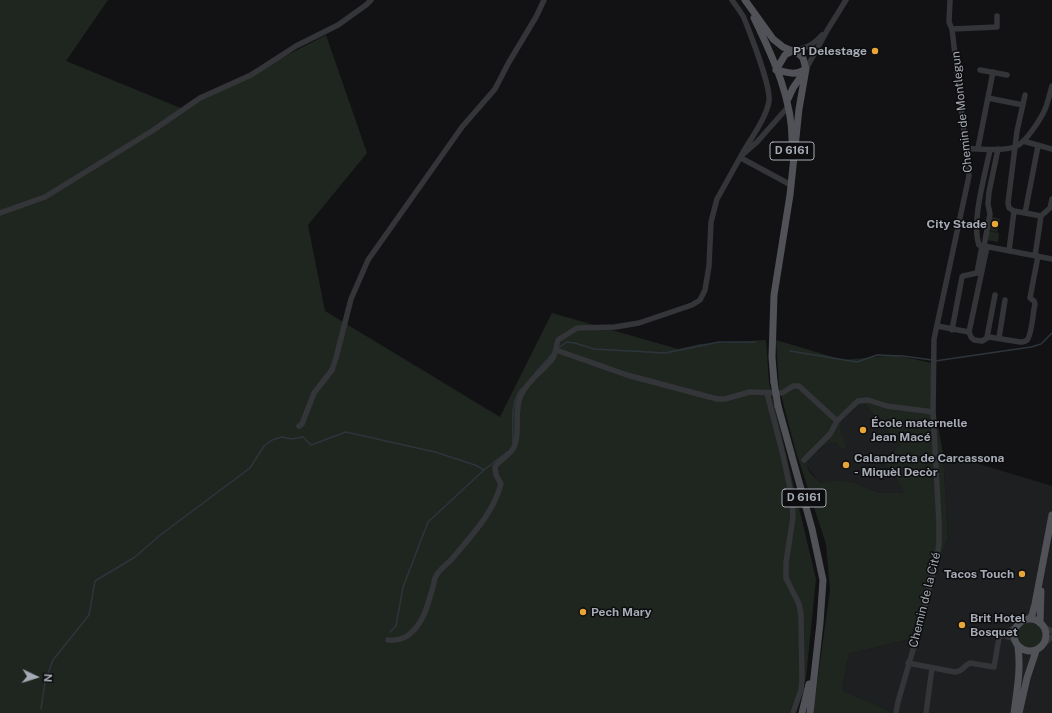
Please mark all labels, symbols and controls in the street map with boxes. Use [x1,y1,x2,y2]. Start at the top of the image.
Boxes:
place label: P1 Delestage [793,44,867,58]
marker: P1 Delestage [870,46,880,56]
street label: Chemin de Montlegun [948,51,976,173]
road number: D 6161 [770,142,814,160]
place label: City Stade [927,217,987,231]
marker: City Stade [990,219,1000,229]
place label: École maternelle Jean Macé [871,416,967,444]
marker: École maternelle Jean Macé [858,425,868,435]
place label: Calandreta de Carcassona - Miquèl Decòr [854,451,1004,479]
marker: Calandreta de Carcassona - Miquèl Decòr [841,460,851,470]
road number: D 6161 [782,489,826,507]
street label: Chemin de la Cité [906,551,944,649]
place label: Tacos Touch [944,567,1014,581]
marker: Tacos Touch [1017,569,1027,579]
place label: Pech Mary [591,605,652,619]
marker: Pech Mary [578,607,588,617]
place label: Brit Hotel Bosquet [970,611,1026,639]
marker: Brit Hotel Bosquet [957,620,967,630]
north arrow [16,657,56,697]
text: N [42,673,54,683]

